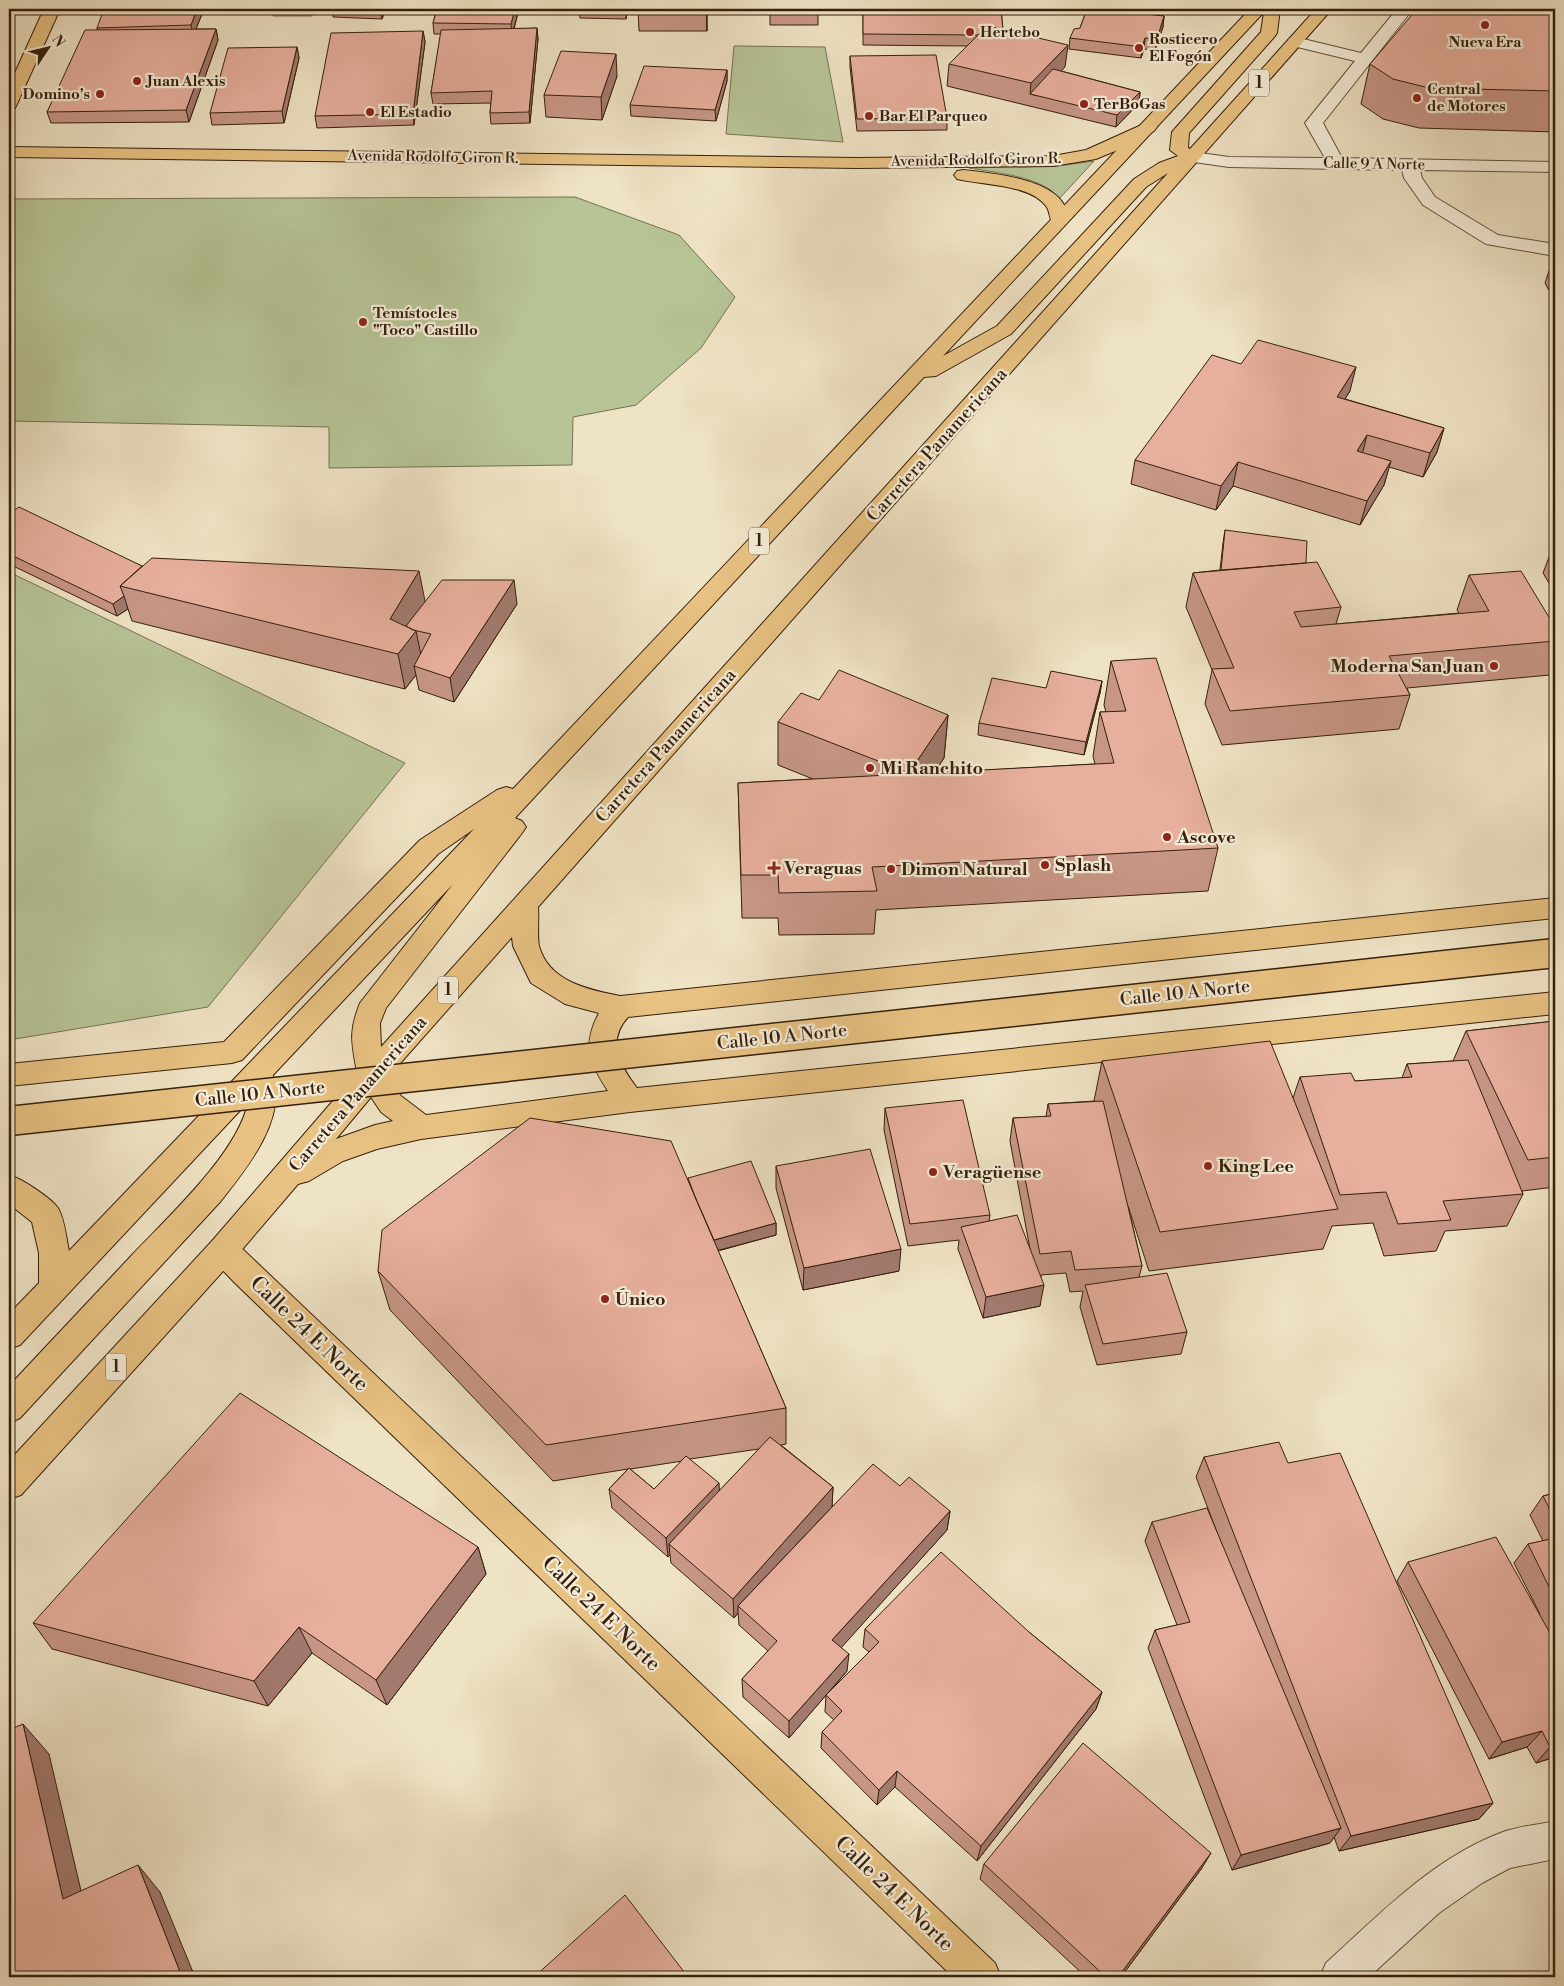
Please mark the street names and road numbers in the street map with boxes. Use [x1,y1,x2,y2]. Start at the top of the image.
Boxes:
road number: 1 [1249,70,1269,96]
street label: Avenida Rodolfo Giron R. [346,146,519,168]
street label: Avenida Rodolfo Giron R. [889,149,1062,171]
street label: Calle 9 A Norte [1323,154,1425,174]
street label: Carretera Panamericana [862,363,1013,527]
road number: 1 [749,528,769,554]
street label: Carretera Panamericana [591,664,742,828]
street label: Calle 10 A Norte [1119,975,1251,1011]
road number: 1 [438,976,458,1004]
street label: Carretera Panamericana [284,1011,433,1177]
street label: Calle 10 A Norte [716,1019,848,1055]
street label: Calle 10 A Norte [194,1076,326,1112]
street label: Calle 24 E Norte [244,1271,374,1397]
road number: 1 [106,1354,126,1380]
street label: Calle 24 E Norte [536,1551,666,1677]
street label: Calle 24 E Norte [829,1831,959,1957]

